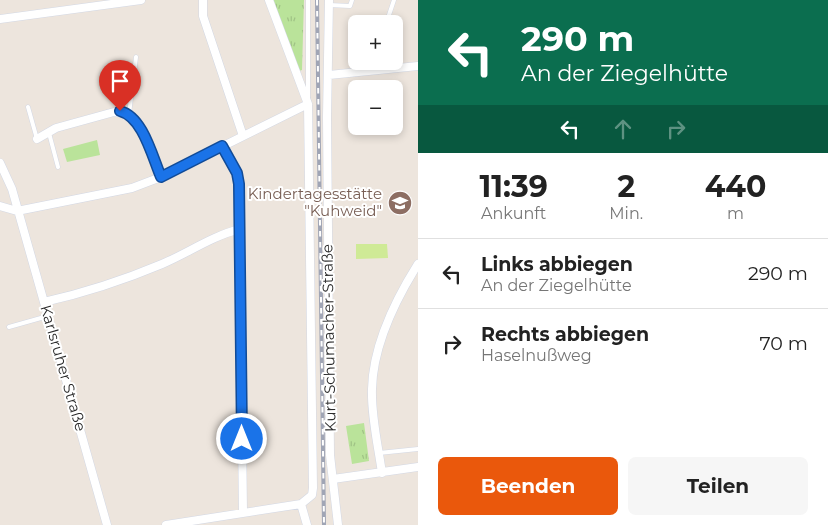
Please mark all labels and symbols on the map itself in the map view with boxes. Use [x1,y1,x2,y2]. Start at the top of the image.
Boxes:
pin [99,60,141,111]
place label: Kindertagesstätte "Kuhweid" [248,184,382,220]
school or university icon: Kindertagesstätte "Kuhweid" [387,190,413,216]
street label: Kurt-Schumacher-Straße [317,244,340,432]
street label: Karlsruher Straße [36,303,91,433]
position arrow [215,412,267,464]

